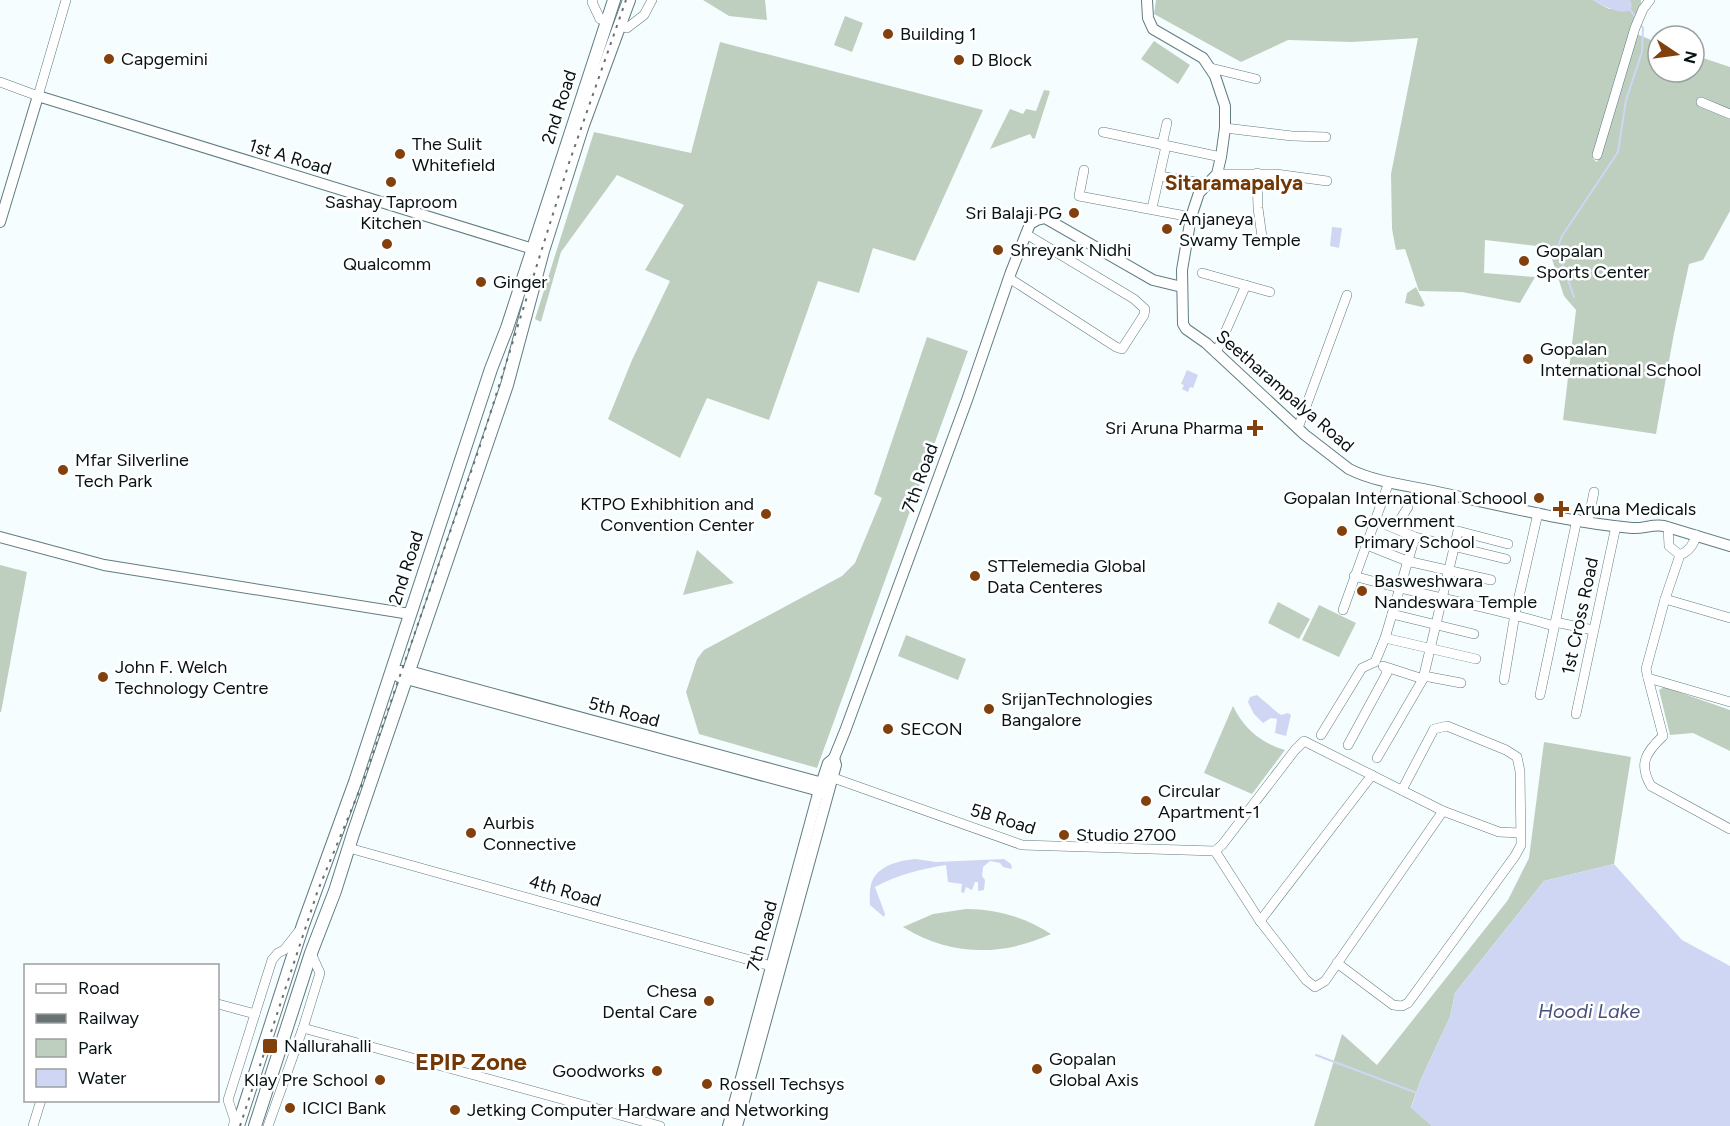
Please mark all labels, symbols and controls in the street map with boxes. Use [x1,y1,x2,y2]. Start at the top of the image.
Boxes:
place label: Building 1 [900,23,976,45]
north arrow [1646,24,1706,84]
marker: Building 1 [881,27,895,41]
place label: Capgemini [121,48,208,70]
place label: D Block [971,49,1032,71]
text: N [1679,49,1701,65]
marker: Capgemini [102,52,116,66]
marker: D Block [952,53,966,67]
street label: 2nd Road [537,67,581,147]
place label: The Sulit Whitefield [412,133,495,176]
street label: 1st A Road [246,134,334,180]
marker: The Sulit Whitefield [393,147,407,161]
district label: Sitaramapalya [1165,170,1303,195]
marker: Sashay Taproom Kitchen [384,175,398,189]
place label: Sashay Taproom Kitchen [325,191,457,234]
place label: Sri Balaji PG [965,202,1062,224]
marker: Sri Balaji PG [1067,206,1081,220]
place label: Anjaneya Swamy Temple [1179,208,1301,251]
marker: Anjaneya Swamy Temple [1160,222,1174,236]
marker: Qualcomm [380,237,394,251]
place label: Shreyank Nidhi [1010,239,1131,261]
place label: Gopalan Sports Center [1536,240,1649,283]
marker: Shreyank Nidhi [991,243,1005,257]
place label: Qualcomm [343,253,431,275]
marker: Gopalan Sports Center [1517,254,1531,268]
place label: Ginger [493,271,547,293]
marker: Ginger [474,275,488,289]
street label: Seetharampalya Road [1212,325,1358,457]
place label: Gopalan International School [1540,338,1702,381]
marker: Gopalan International School [1521,352,1535,366]
place label: Sri Aruna Pharma [1105,417,1243,439]
marker: Sri Aruna Pharma [1248,421,1262,435]
street label: 7th Road [897,440,943,516]
place label: Mfar Silverline Tech Park [75,449,189,492]
marker: Mfar Silverline Tech Park [56,463,70,477]
place label: Gopalan International Schoool [1283,487,1527,509]
marker: Gopalan International Schoool [1532,491,1546,505]
place label: KTPO Exhibhition and Convention Center [580,493,754,536]
place label: Aruna Medicals [1573,498,1696,520]
marker: Aruna Medicals [1554,502,1568,516]
marker: KTPO Exhibhition and Convention Center [759,507,773,521]
place label: Government Primary School [1354,510,1475,553]
marker: Government Primary School [1335,524,1349,538]
street label: 2nd Road [384,528,428,608]
place label: STTelemedia Global Data Centeres [987,555,1146,598]
street label: 1st Cross Road [1557,555,1603,677]
marker: STTelemedia Global Data Centeres [968,569,982,583]
place label: Basweshwara Nandeswara Temple [1374,570,1537,613]
marker: Basweshwara Nandeswara Temple [1355,584,1369,598]
place label: John F. Welch Technology Centre [115,656,269,699]
marker: John F. Welch Technology Centre [96,670,110,684]
place label: SrijanTechnologies Bangalore [1001,688,1153,731]
street label: 5th Road [586,692,662,732]
marker: SrijanTechnologies Bangalore [982,702,996,716]
place label: SECON [900,718,963,740]
marker: SECON [881,722,895,736]
place label: Circular Apartment-1 [1158,780,1260,823]
marker: Circular Apartment-1 [1139,794,1153,808]
street label: 5B Road [968,799,1038,839]
place label: Aurbis Connective [483,812,576,855]
place label: Studio 2700 [1076,824,1176,846]
marker: Aurbis Connective [464,826,478,840]
marker: Studio 2700 [1057,828,1071,842]
street label: 4th Road [526,870,604,912]
street label: 7th Road [742,898,782,974]
legend [24,964,219,1102]
text: Road [78,977,119,999]
place label: Chesa Dental Care [602,980,697,1023]
marker: Chesa Dental Care [702,994,716,1008]
water label: Hoodi Lake [1538,999,1640,1023]
text: Railway [78,1007,140,1029]
place label: Nallurahalli [284,1035,372,1057]
text: Park [78,1037,113,1059]
marker: Nallurahalli [261,1037,279,1055]
district label: EPIP Zone [415,1047,527,1076]
place label: Gopalan Global Axis [1049,1048,1139,1091]
place label: Goodworks [552,1060,645,1082]
marker: Gopalan Global Axis [1030,1062,1044,1076]
marker: Goodworks [650,1064,664,1078]
text: Water [78,1067,126,1089]
place label: Klay Pre School [244,1069,368,1091]
marker: Klay Pre School [373,1073,387,1087]
place label: Rossell Techsys [719,1073,844,1095]
marker: Rossell Techsys [700,1077,714,1091]
place label: ICICI Bank [302,1097,386,1119]
place label: Jetking Computer Hardware and Networking [467,1099,829,1121]
marker: ICICI Bank [283,1101,297,1115]
marker: Jetking Computer Hardware and Networking [448,1103,462,1117]

